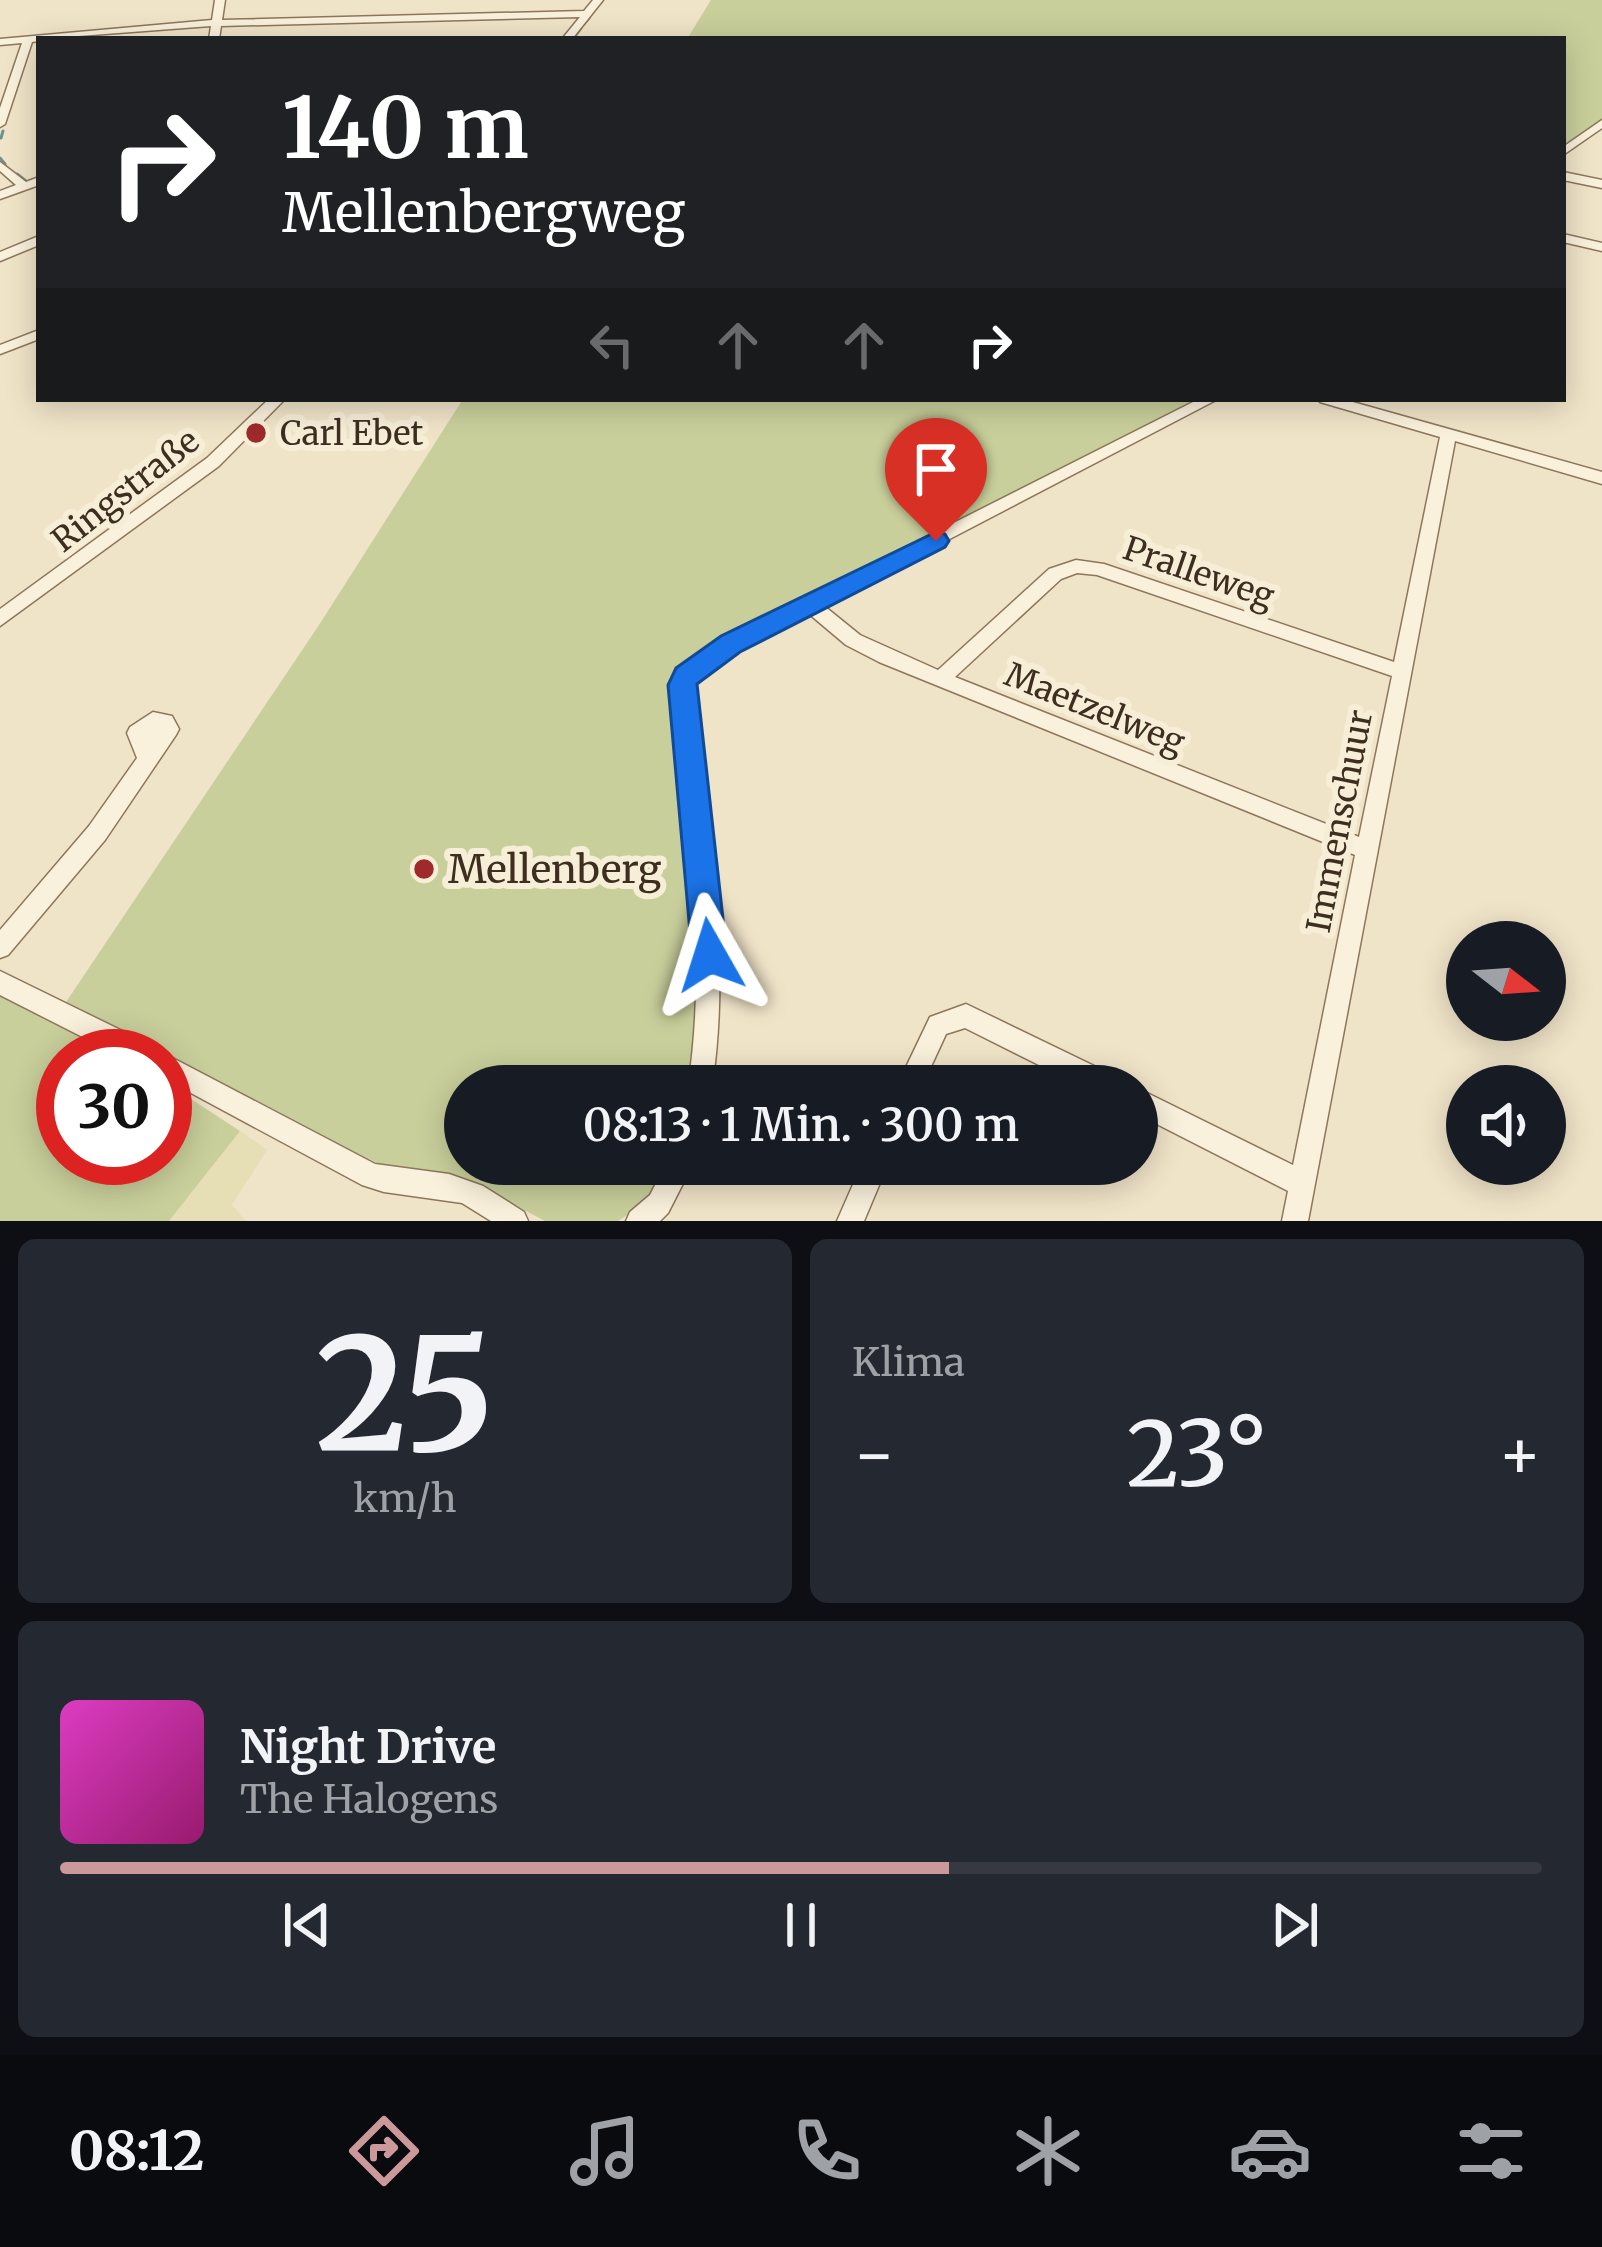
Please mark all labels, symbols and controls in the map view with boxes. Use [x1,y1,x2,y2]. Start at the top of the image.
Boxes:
text: 140 m [282,75,529,181]
icon: right [84,84,240,240]
text: Mellenbergweg [282,179,685,247]
icon: left [579,312,645,378]
icon: ahead [705,312,771,378]
icon: ahead [831,312,897,378]
icon: right [957,312,1023,378]
place label: Carl Ebet [280,413,424,454]
pin [885,418,987,541]
street label: Ringstraße [43,420,207,561]
marker: Carl Ebet [243,420,269,446]
icon: arrive [903,436,969,502]
street label: Pralleweg [1118,528,1280,617]
street label: Maetzelweg [999,654,1191,763]
street label: Immenschuur [1298,706,1381,936]
place label: Mellenberg [448,845,662,894]
marker: Mellenberg [411,856,437,882]
position arrow [647,892,773,1018]
north arrow [1446,921,1566,1041]
map controls [1446,921,1566,1185]
speed limit sign: 30 [36,1029,192,1185]
button: sound [1446,1065,1566,1185]
text: 08:13 · 1 Min. · 300 m [583,1097,1019,1153]
text: 25 [315,1297,495,1494]
text: Klima [852,1338,965,1387]
text: 23° [1126,1397,1268,1511]
text: − [852,1413,896,1496]
text: + [1498,1413,1542,1496]
text: km/h [353,1474,457,1523]
text: Night Drive [240,1719,496,1775]
text: The Halogens [240,1775,498,1824]
icon: previous [274,1892,340,1958]
icon: pause [768,1892,834,1958]
icon: next [1262,1892,1328,1958]
icon: directions [342,2109,426,2193]
icon: music [563,2109,647,2193]
icon: phone [785,2109,869,2193]
icon: climate [1006,2109,1090,2193]
icon: car [1228,2109,1312,2193]
icon: filters [1449,2109,1533,2193]
text: 08:12 [69,2117,205,2185]

